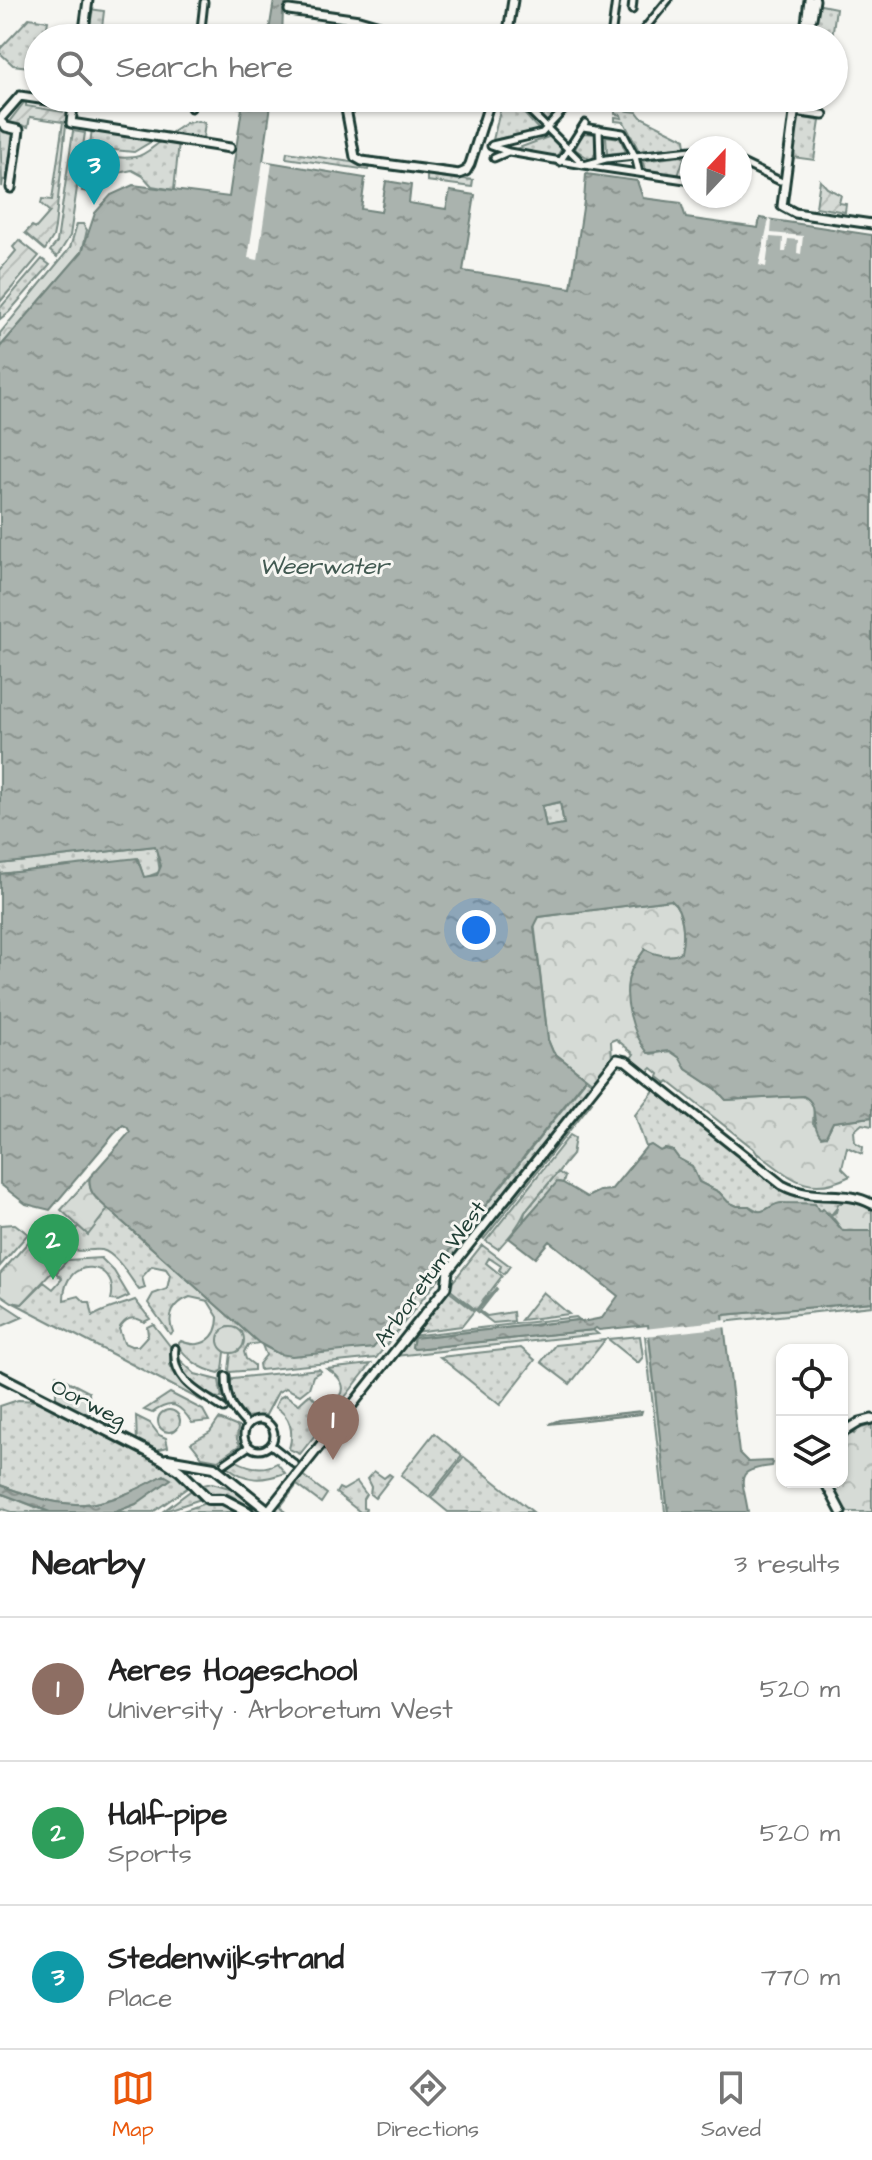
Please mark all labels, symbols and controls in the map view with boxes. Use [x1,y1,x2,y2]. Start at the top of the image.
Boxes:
search box [24,24,848,112]
icon: search [52,46,96,90]
text: Search here [116,47,293,89]
north arrow [680,136,752,208]
pin: 3 [68,139,120,205]
water label: Weerwater [259,550,391,584]
your location [456,910,496,950]
street label: Arboretum West [367,1194,494,1353]
pin: 2 [27,1214,79,1280]
map controls [776,1344,848,1488]
button: locate [776,1344,848,1416]
street label: Oorweg [45,1371,131,1436]
pin: 1 [307,1394,359,1460]
button: layers [776,1416,848,1488]
text: Nearby [32,1540,146,1588]
text: 3 results [734,1546,840,1582]
text: Aeres Hogeschool [108,1650,357,1692]
text: 1 [56,1671,60,1707]
text: 520 m [760,1671,840,1707]
text: University · Arboretum West [108,1692,453,1728]
text: Half-pipe [108,1794,227,1836]
text: 2 [51,1815,65,1851]
text: 520 m [760,1815,840,1851]
text: Sports [108,1836,192,1872]
text: Stedenwijkstrand [108,1938,344,1980]
text: 3 [51,1959,65,1995]
text: 770 m [761,1959,840,1995]
text: Place [108,1980,172,2016]
tab: Map [111,2066,155,2145]
tab: Directions [377,2066,479,2145]
tab: Saved [701,2066,761,2145]

